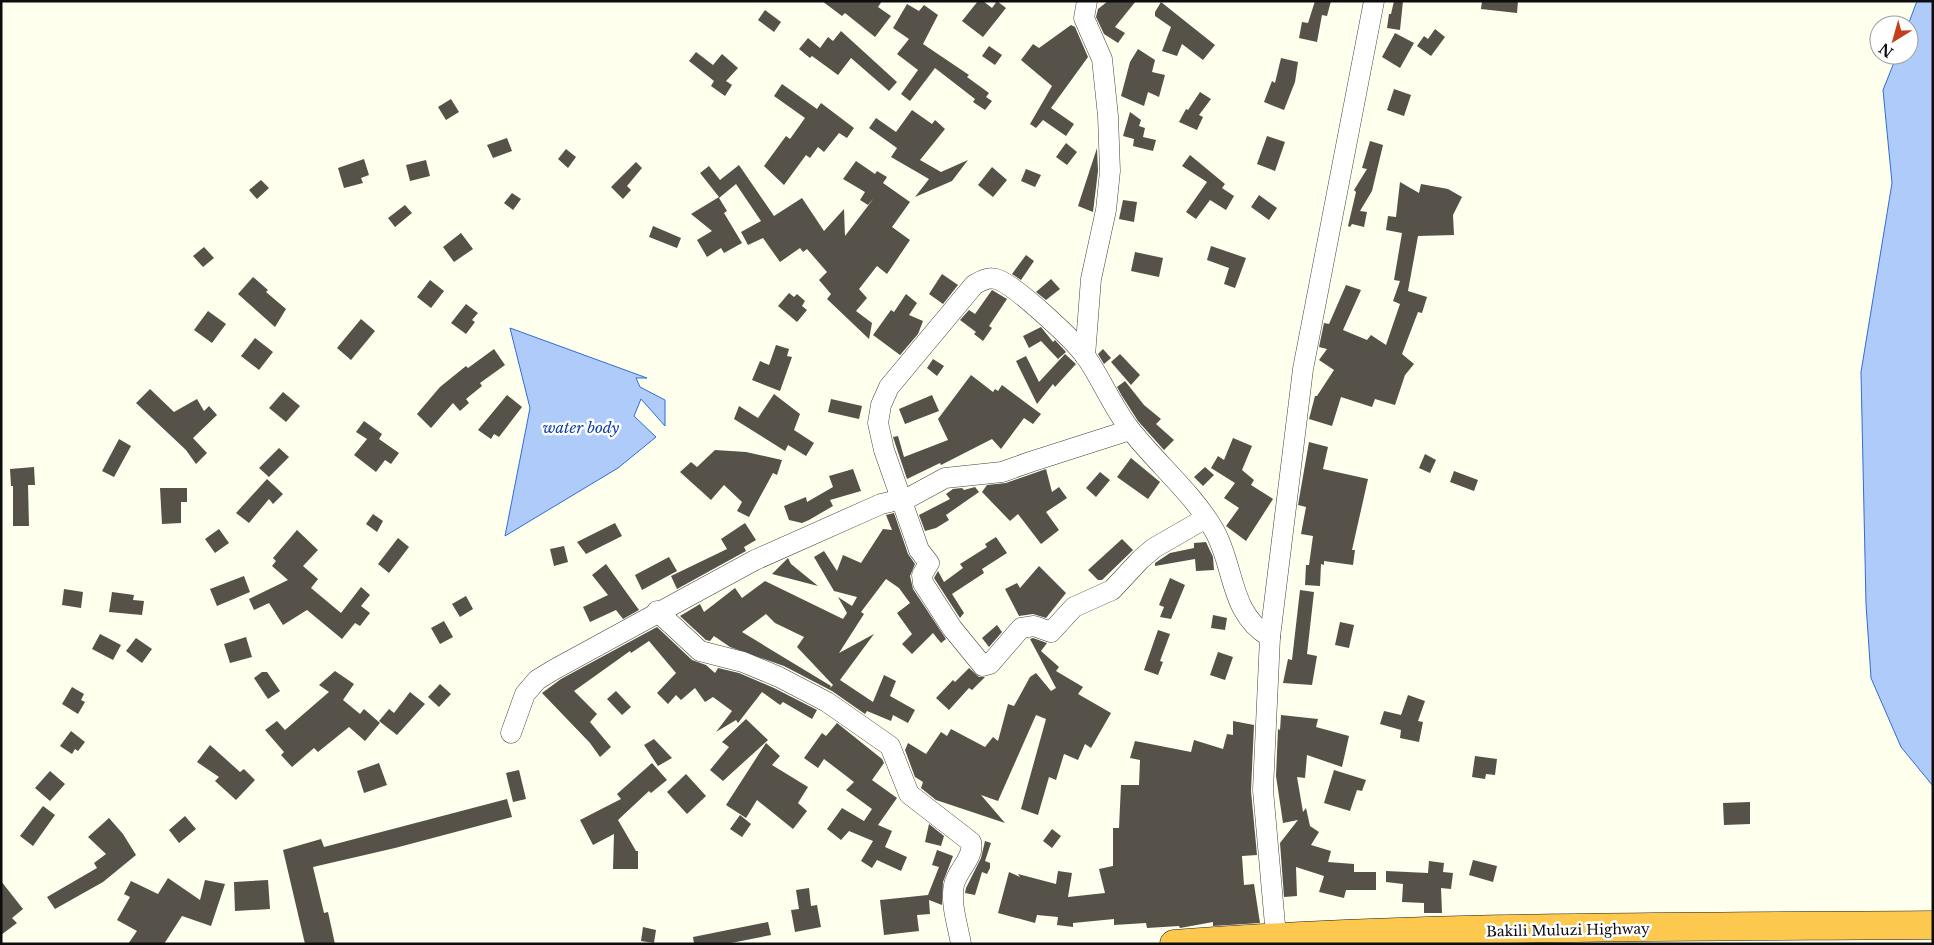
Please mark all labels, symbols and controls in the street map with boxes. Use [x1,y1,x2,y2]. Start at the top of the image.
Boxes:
north arrow [1869,15,1919,65]
text: N [1876,39,1897,62]
water label: water body [543,418,620,437]
street label: Bakili Muluzi Highway [1486,920,1650,940]

